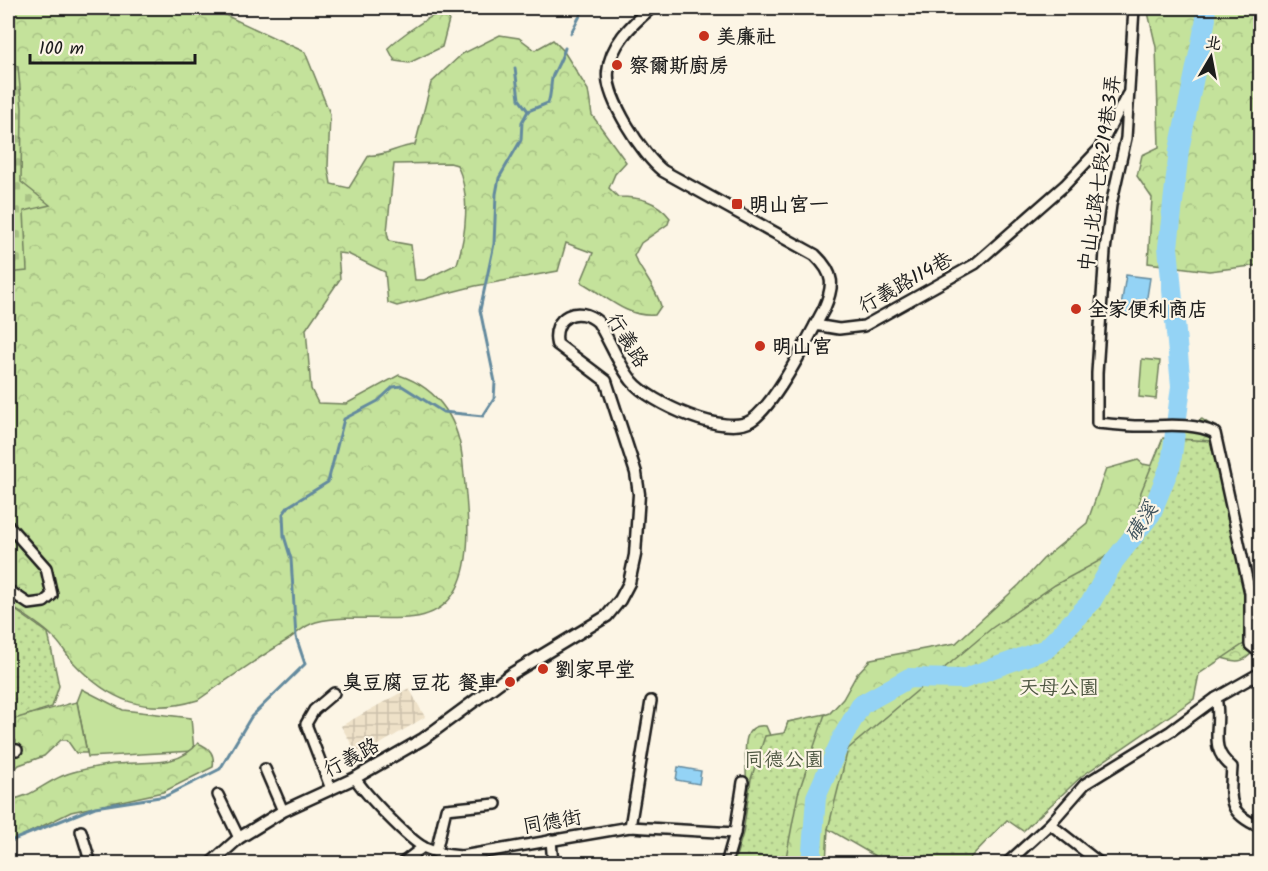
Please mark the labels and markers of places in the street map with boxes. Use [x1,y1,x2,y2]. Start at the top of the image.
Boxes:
place label: 美廉社 [716,22,776,54]
marker: 美廉社 [697,29,711,43]
place label: 察爾斯廚房 [629,51,729,83]
marker: 察爾斯廚房 [610,58,624,72]
place label: 明山宮一 [749,190,829,222]
marker: 明山宮一 [730,197,744,211]
place label: 全家便利商店 [1088,295,1208,327]
marker: 全家便利商店 [1069,302,1083,316]
place label: 明山宮 [772,332,832,364]
marker: 明山宮 [753,339,767,353]
place label: 劉家早堂 [555,655,635,687]
marker: 劉家早堂 [536,662,550,676]
place label: 臭豆腐 豆花 餐車 [343,668,498,700]
marker: 臭豆腐 豆花 餐車 [503,675,517,689]

